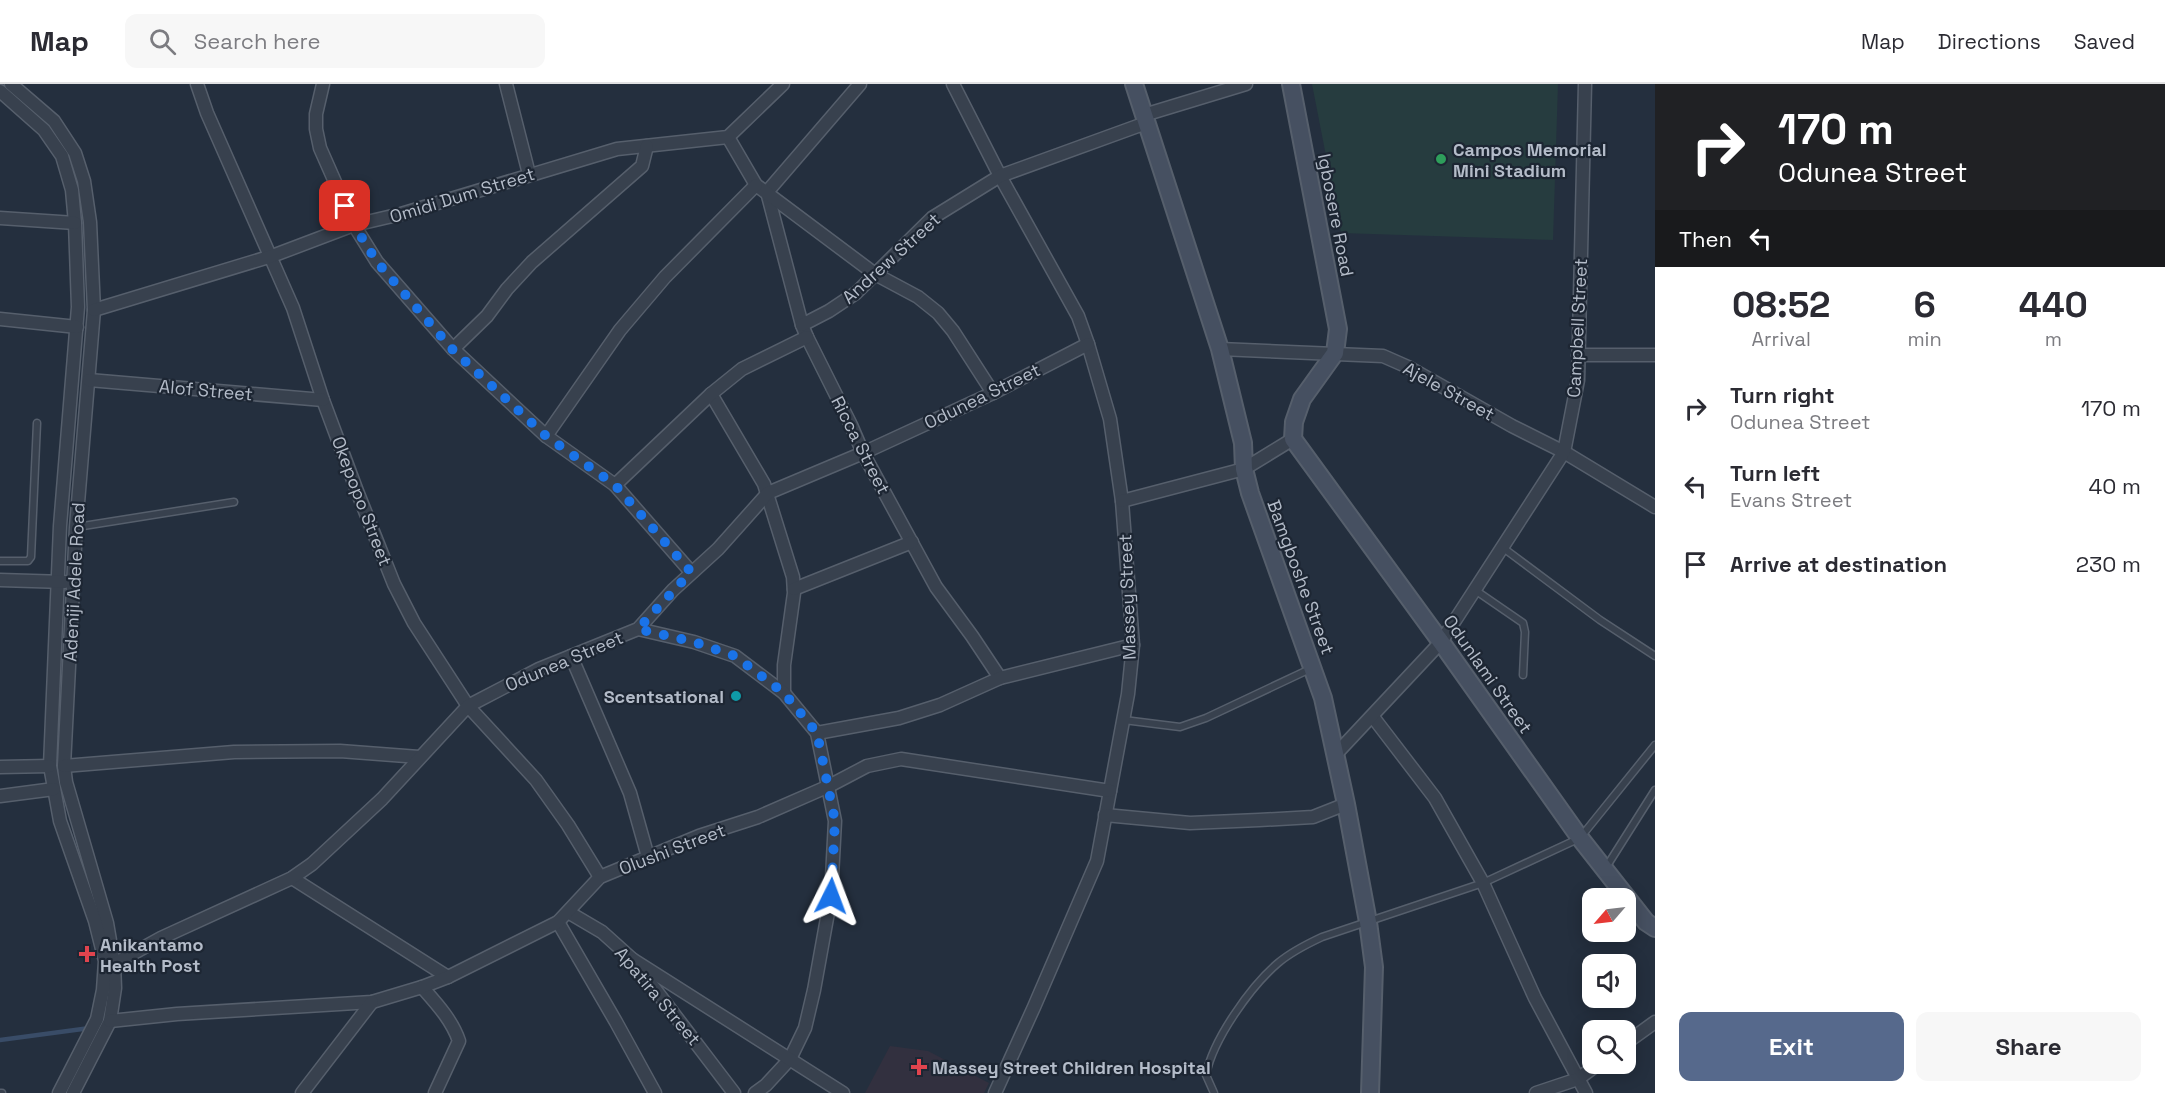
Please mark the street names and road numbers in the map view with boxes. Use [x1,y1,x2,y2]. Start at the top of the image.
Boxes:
street label: Igbosere Road [1313,152,1359,278]
street label: Omidi Dum Street [387,162,537,228]
street label: Andrew Street [837,208,945,308]
street label: Campbell Street [1562,258,1592,398]
street label: Ajele Street [1399,356,1499,426]
street label: Odunea Street [920,358,1044,434]
street label: Alof Street [158,374,254,406]
street label: Ricca Street [826,392,896,498]
street label: Okepopo Street [327,433,397,569]
street label: Bamgboshe Street [1262,497,1340,657]
street label: Adeniji Adele Road [58,502,90,662]
street label: Massey Street [1113,534,1141,660]
street label: Odunlami Street [1438,610,1538,738]
street label: Odunea Street [501,626,627,696]
street label: Olushi Street [616,818,728,880]
street label: Apatira Street [610,942,706,1050]

